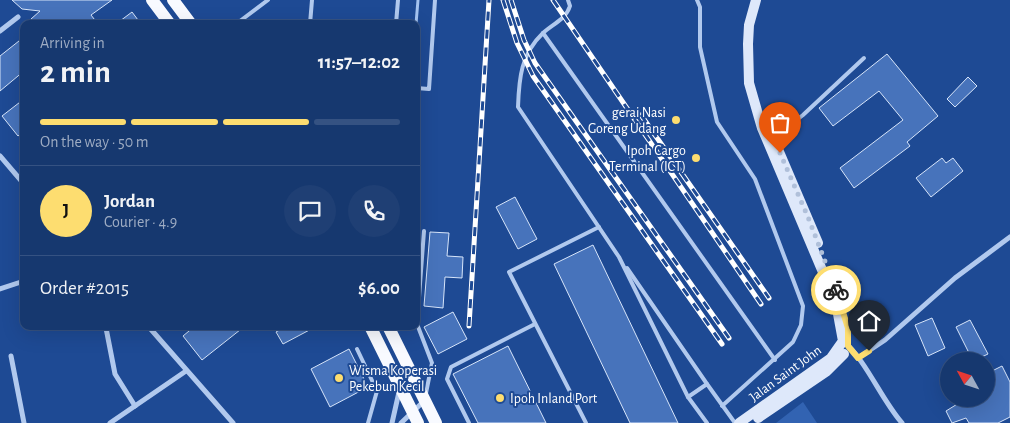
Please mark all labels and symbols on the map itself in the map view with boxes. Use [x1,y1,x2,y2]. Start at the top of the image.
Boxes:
pin [759,102,801,153]
place label: gerai Nasi Goreng Udang [588,106,666,136]
marker: gerai Nasi Goreng Udang [670,114,682,126]
place label: Ipoh Cargo Terminal (ICT) [609,144,686,174]
marker: Ipoh Cargo Terminal (ICT) [690,152,702,164]
courier [811,265,861,315]
pin [848,300,890,351]
street label: Jalan Saint John [747,343,824,405]
north arrow [940,352,995,408]
place label: Wisma Koperasi Pekebun Kecil [349,364,437,394]
marker: Wisma Koperasi Pekebun Kecil [333,372,345,384]
marker: Ipoh Inland Port [494,392,506,404]
place label: Ipoh Inland Port [510,392,598,406]

